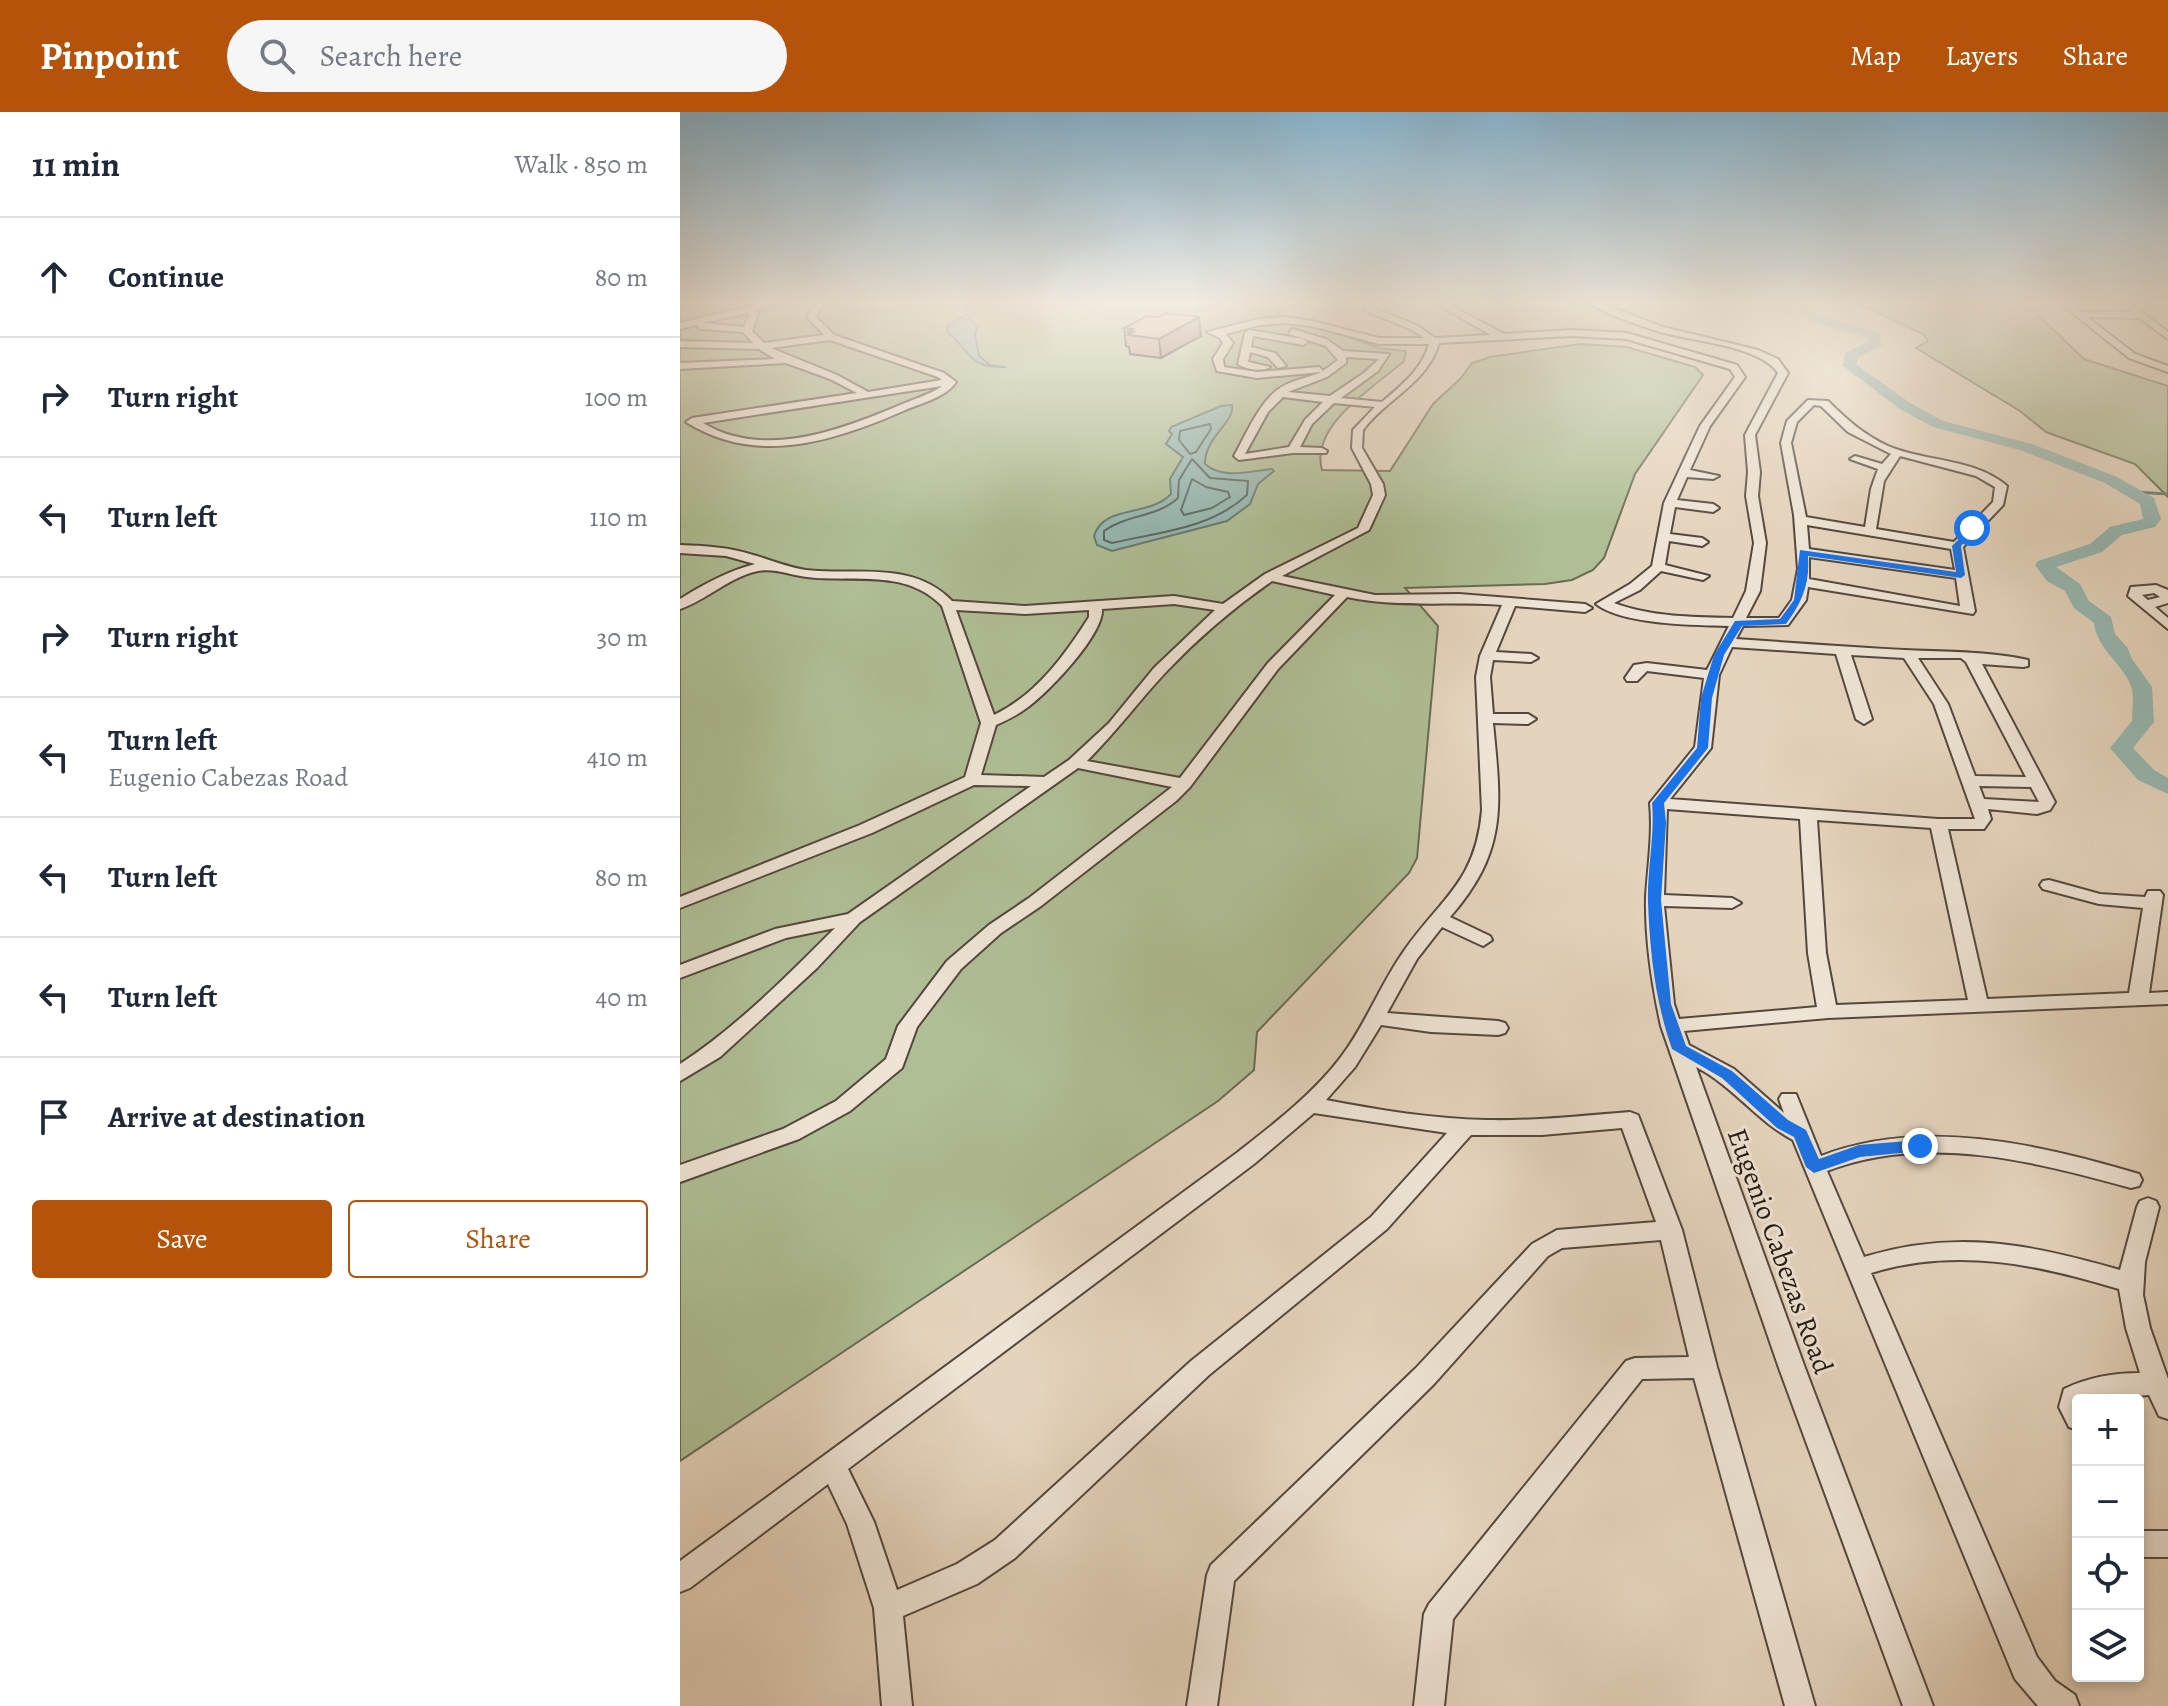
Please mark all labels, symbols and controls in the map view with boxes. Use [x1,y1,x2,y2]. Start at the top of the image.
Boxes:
search box [227,20,787,92]
text: Pinpoint [40,30,179,82]
icon: search [255,34,299,78]
text: Search here [319,36,462,76]
text: Map [1850,37,1901,75]
text: Layers [1945,37,2018,75]
text: Share [2062,37,2128,75]
text: 11 min [32,141,120,188]
text: Walk · 850 m [515,147,648,182]
icon: ahead [32,255,76,299]
text: Continue [108,257,224,297]
text: 80 m [595,260,648,295]
icon: right [32,375,76,419]
text: Turn right [108,377,238,417]
text: 100 m [585,380,648,415]
icon: left [32,495,76,539]
text: Turn left [108,497,217,537]
text: 110 m [590,500,648,535]
route start [1954,510,1990,546]
icon: right [32,615,76,659]
text: Turn right [108,617,238,657]
text: 30 m [597,620,648,655]
text: Turn left [108,720,217,760]
icon: left [32,735,76,779]
text: 410 m [587,740,648,775]
text: Eugenio Cabezas Road [108,760,348,795]
icon: left [32,855,76,899]
text: Turn left [108,857,217,897]
text: 80 m [595,860,648,895]
icon: left [32,975,76,1019]
text: Turn left [108,977,217,1017]
text: 40 m [596,980,648,1015]
icon: arrive [32,1095,76,1139]
text: Arrive at destination [108,1097,365,1137]
street label: Eugenio Cabezas Road [1718,1123,1842,1380]
route end [1902,1128,1938,1164]
button: Save [32,1200,332,1278]
button: Share [348,1200,648,1278]
map controls [2072,1394,2144,1682]
button: + [2072,1394,2144,1466]
button: − [2072,1466,2144,1538]
button: locate [2072,1538,2144,1610]
button: layers [2072,1610,2144,1682]

